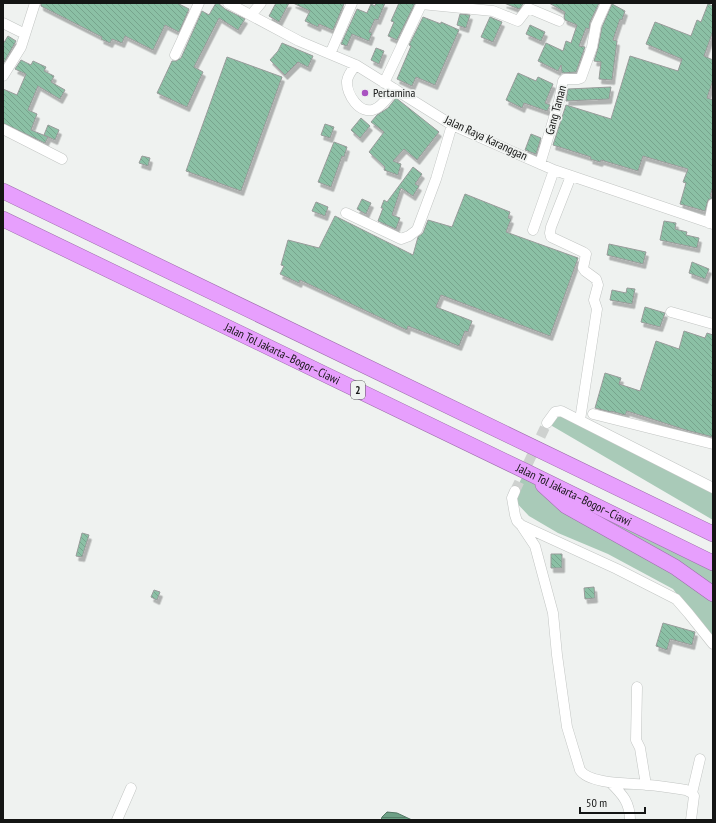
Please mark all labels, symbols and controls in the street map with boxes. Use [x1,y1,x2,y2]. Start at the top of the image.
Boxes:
street label: Gang Taman [542,84,569,136]
place label: Pertamina [373,85,415,100]
marker: Pertamina [360,88,370,98]
street label: Jalan Raya Karanggan [441,111,530,163]
street label: Jalan Tol Jakarta–Bogor–Ciawi [221,319,343,388]
road number: 2 [351,381,365,399]
street label: Jalan Tol Jakarta–Bogor–Ciawi [513,460,634,529]
scale bar [580,789,645,815]
text: 50 m [586,795,607,810]

